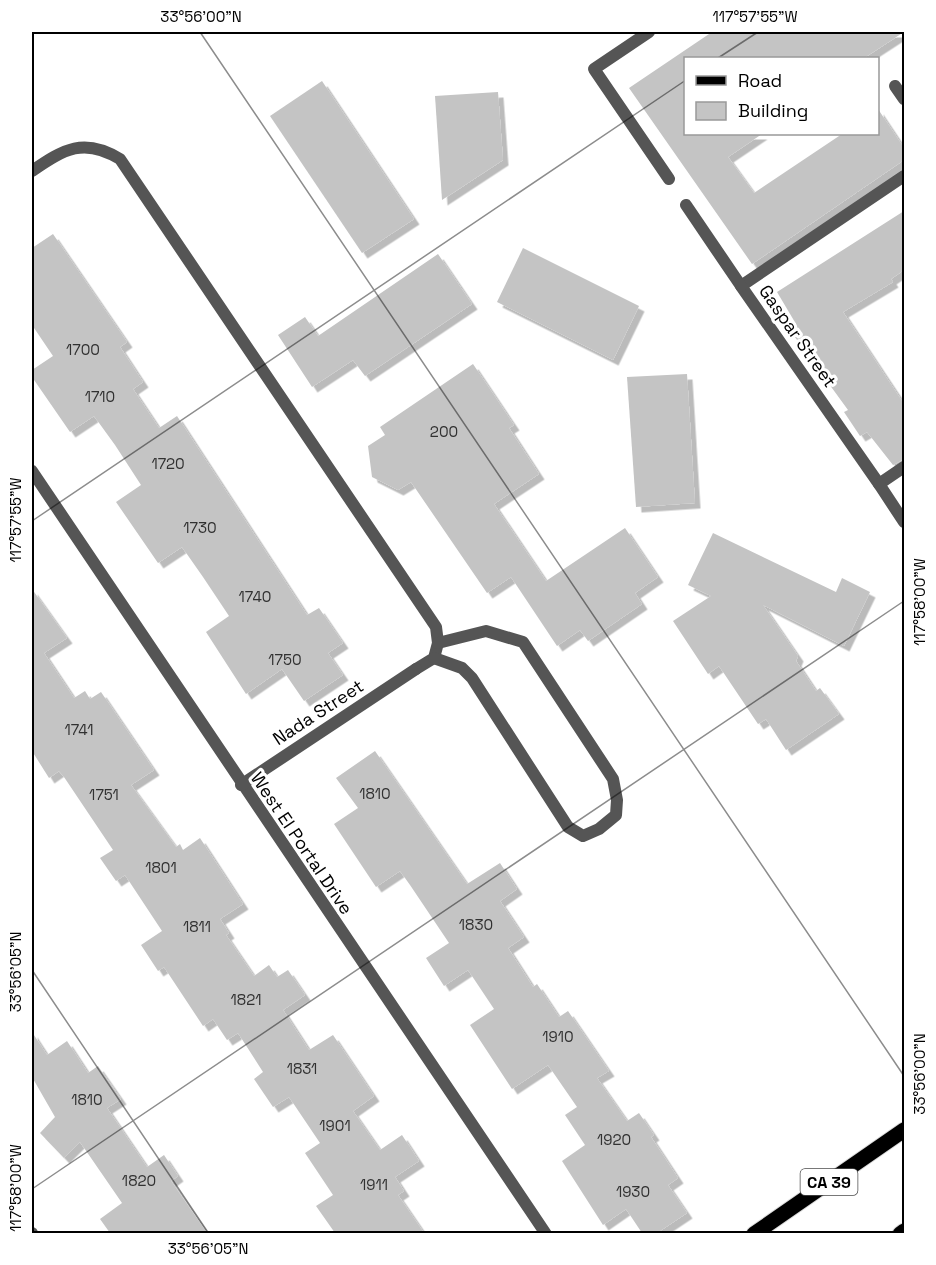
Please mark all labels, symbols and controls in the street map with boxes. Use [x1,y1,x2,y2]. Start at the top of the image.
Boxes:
text: 33°56'00"N [160,7,242,26]
text: 117°57'55"W [712,7,798,26]
legend [684,57,879,135]
text: Road [738,69,782,92]
text: Building [738,99,808,122]
street label: Gaspar Street [754,280,842,392]
house number: 1700 [66,340,100,359]
house number: 1710 [85,387,115,406]
house number: 200 [430,422,458,441]
house number: 1720 [151,454,185,473]
text: 117°57'55"W [6,477,25,563]
house number: 1730 [183,518,217,537]
text: 117°58'00"W [910,558,929,646]
house number: 1740 [239,587,271,606]
house number: 1750 [268,650,302,669]
street label: Nada Street [268,674,368,750]
house number: 1741 [64,720,94,739]
street label: West El Portal Drive [246,767,358,919]
house number: 1810 [359,784,391,803]
house number: 1751 [89,785,119,804]
house number: 1801 [145,858,177,877]
house number: 1830 [459,915,493,934]
house number: 1811 [183,917,211,936]
text: 33°56'05"N [6,932,25,1012]
house number: 1821 [231,990,261,1009]
house number: 1910 [542,1027,574,1046]
text: 33°56'00"N [910,1033,929,1115]
house number: 1831 [287,1059,317,1078]
house number: 1810 [71,1090,103,1109]
house number: 1901 [319,1116,351,1135]
house number: 1920 [597,1130,631,1149]
text: 117°58'00"W [6,1144,25,1232]
road number: CA 39 [800,1169,858,1195]
house number: 1820 [122,1171,156,1190]
house number: 1911 [360,1175,388,1194]
house number: 1930 [616,1182,650,1201]
text: 33°56'05"N [168,1239,248,1258]

